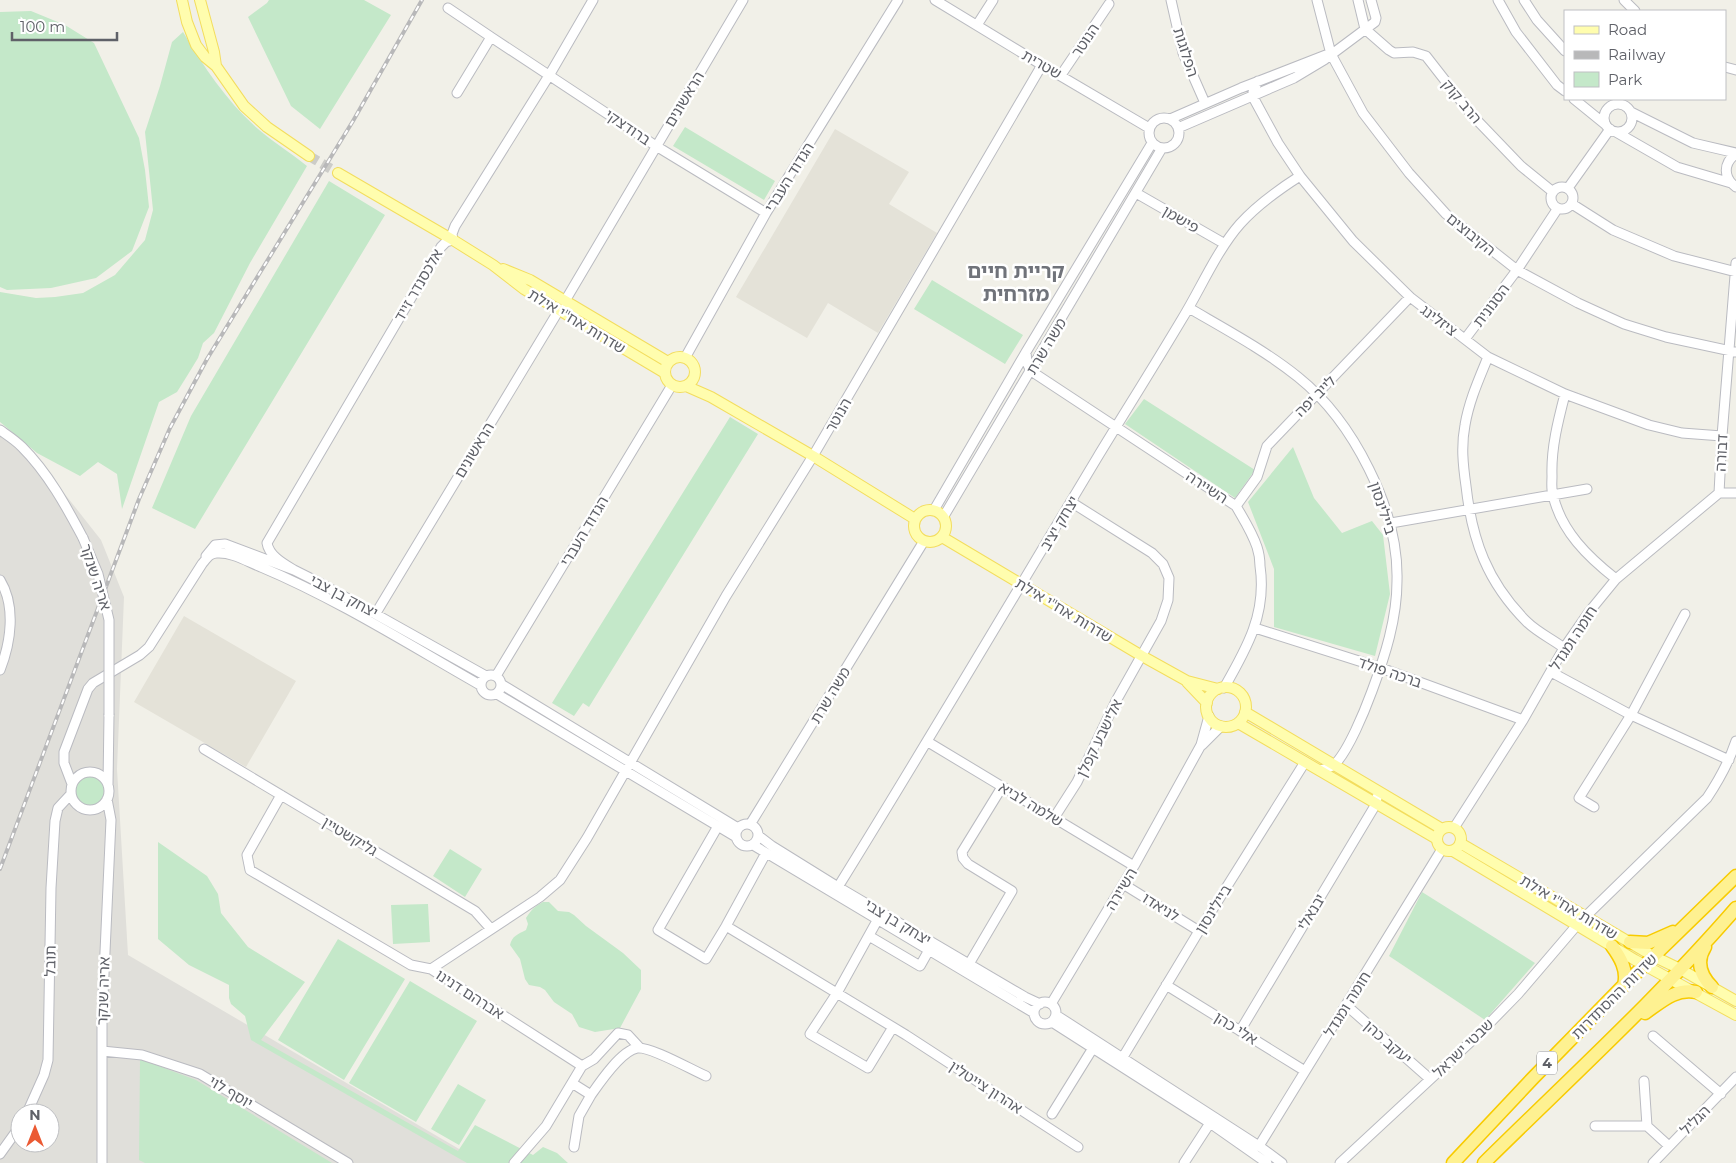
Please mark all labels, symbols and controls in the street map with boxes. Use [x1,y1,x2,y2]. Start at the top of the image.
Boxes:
scale bar [12,10,118,42]
legend [1564,10,1726,100]
text: 100 m [20,17,65,36]
street label: הנוטר [1067,20,1103,60]
text: Road [1608,20,1647,39]
street label: הפלוגות [1169,25,1203,79]
street label: שטרית [1019,45,1065,83]
text: Railway [1608,45,1666,64]
street label: הראשונים [660,68,708,130]
text: Park [1608,70,1642,89]
street label: הרב קוק [1438,75,1486,127]
street label: ברודצקי [602,105,655,149]
street label: הגדוד העברי [760,139,818,215]
street label: פישמן [1159,201,1203,237]
street label: הקיבוצים [1443,208,1499,260]
street label: אלכסנדר זייד [390,245,446,325]
district label: קריית חיים מזרחית [967,259,1065,306]
street label: הסנונית [1469,280,1513,330]
street label: שדרות אח"י אילת [525,285,629,357]
street label: ציזלינג [1417,300,1461,340]
street label: משה שרת [1022,314,1070,378]
street label: לייב יפה [1290,371,1340,421]
street label: הנוטר [821,394,855,436]
street label: הראשונים [450,419,498,481]
street label: דבורה [1711,434,1731,472]
street label: השיירה [1182,466,1232,508]
street label: ביילינסון [1366,479,1401,537]
street label: הגדוד העברי [556,492,612,570]
street label: יצחק יציב [1035,492,1083,554]
street label: אריה שנקר [76,541,116,613]
street label: יצחק בן צבי [307,570,381,622]
street label: שדרות אח"י אילת [1012,574,1116,646]
street label: חומה ומגדל [1545,602,1601,674]
street label: ברכה פולד [1356,652,1425,692]
street label: משה שרת [806,663,854,727]
street label: אלישבע קפלן [1072,696,1126,780]
street label: שלמה לביא [995,777,1067,831]
street label: גליקשטיין [319,812,381,860]
street label: השיירה [1101,864,1141,914]
street label: שדרות אח"י אילת [1517,871,1621,943]
street label: ביילינסון [1191,881,1236,937]
street label: לניאדו [1139,888,1183,926]
street label: יבנאלי [1293,890,1329,934]
street label: יצחק בן צבי [861,895,935,949]
street label: תובל [40,945,60,977]
street label: שדרות ההסתדרות [1567,949,1661,1043]
street label: אריה שנקר [92,956,114,1026]
street label: אברהם דנינו [432,965,508,1023]
street label: חומה ומגדל [1319,968,1375,1040]
street label: אלי כהן [1211,1007,1261,1049]
street label: שבטי ישראל [1429,1014,1497,1082]
street label: יעקב כהן [1360,1016,1416,1068]
road number: 4 [1537,1052,1557,1074]
street label: אהרון צייטלין [946,1056,1026,1118]
street label: יוסף לוי [206,1071,256,1113]
street label: הגליל [1676,1101,1714,1139]
north arrow [10,1103,60,1153]
text: N [29,1106,41,1124]

